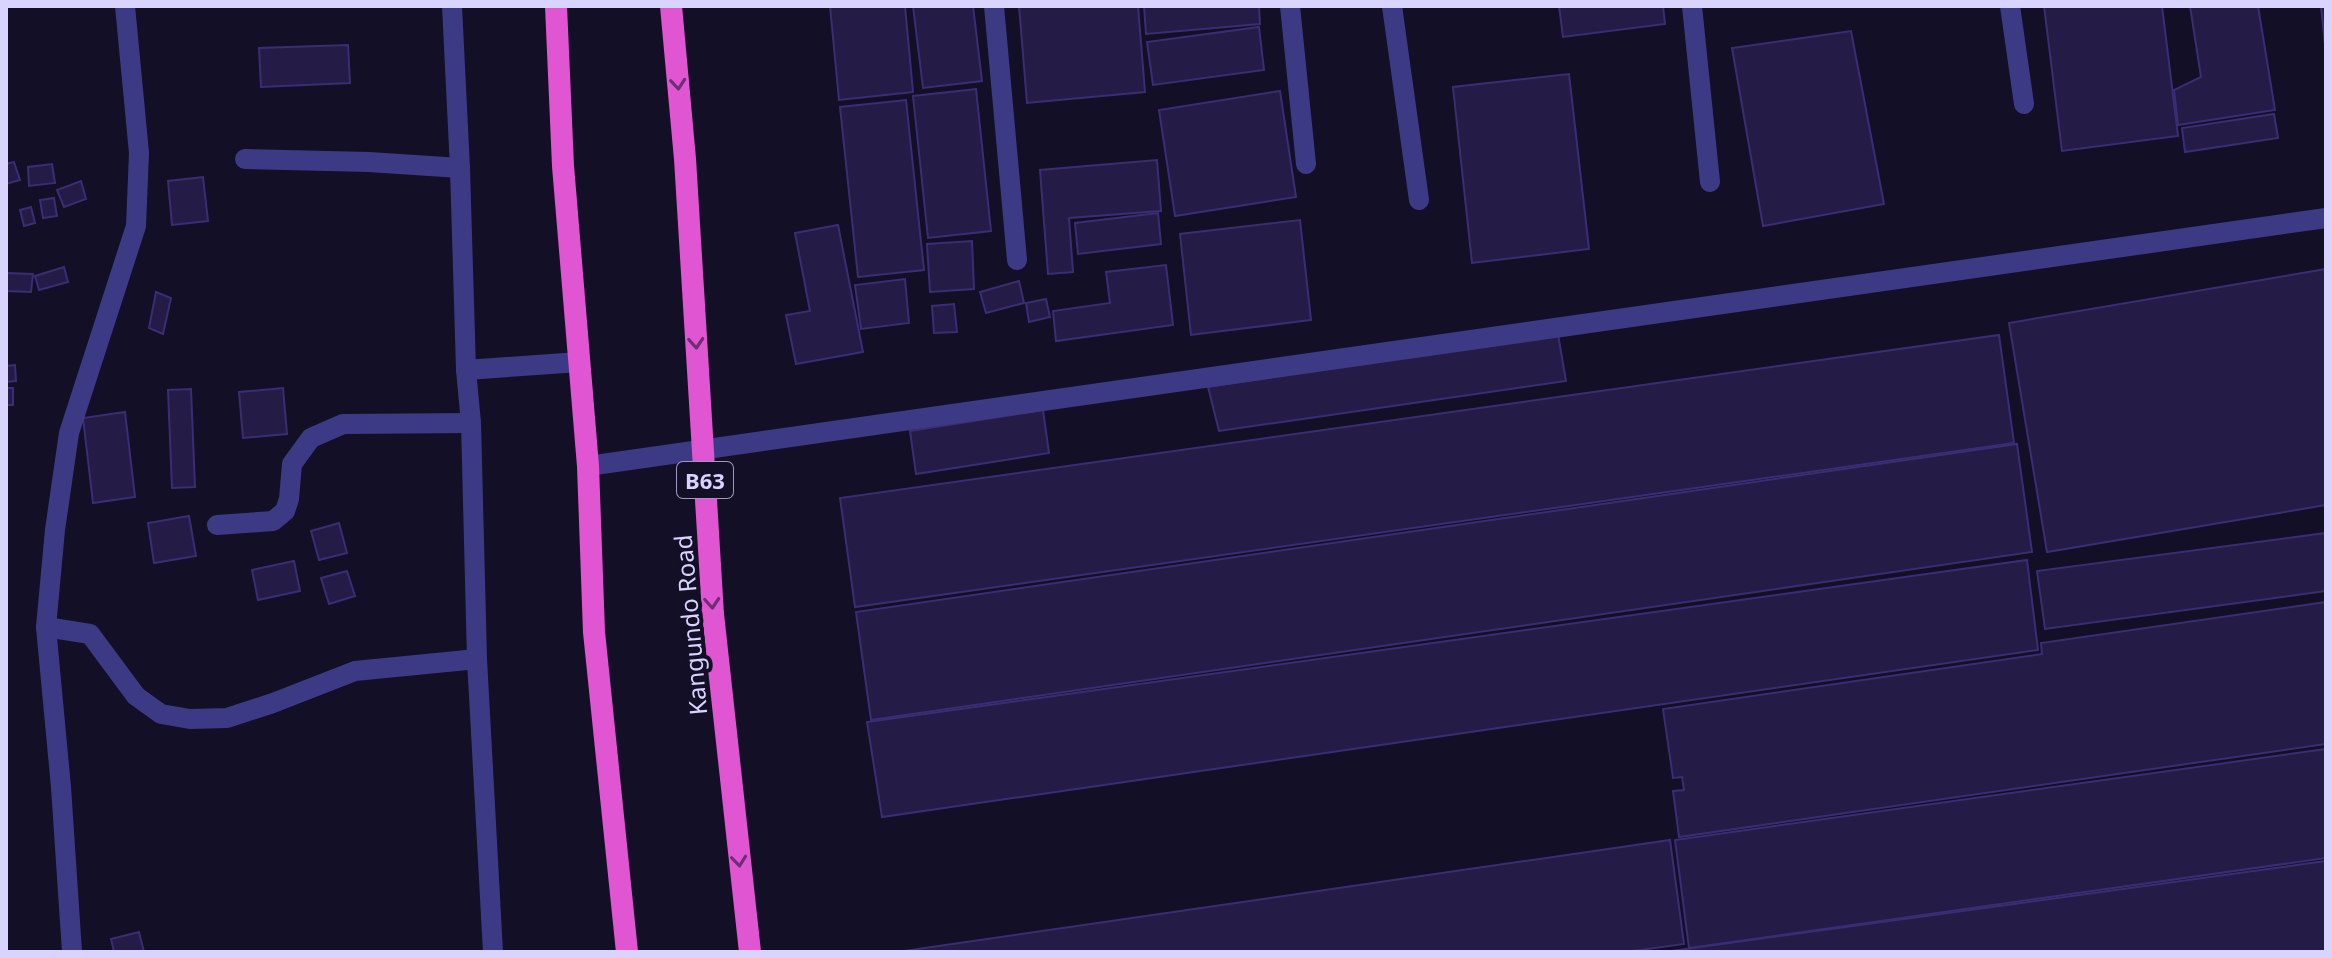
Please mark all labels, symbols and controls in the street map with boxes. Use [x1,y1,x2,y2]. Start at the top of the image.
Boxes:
one-way arrow [669,78,686,91]
one-way arrow [687,337,704,350]
road number: B63 [677,462,733,498]
street label: Kangundo Road [666,534,714,716]
one-way arrow [703,597,720,610]
one-way arrow [730,855,747,868]

